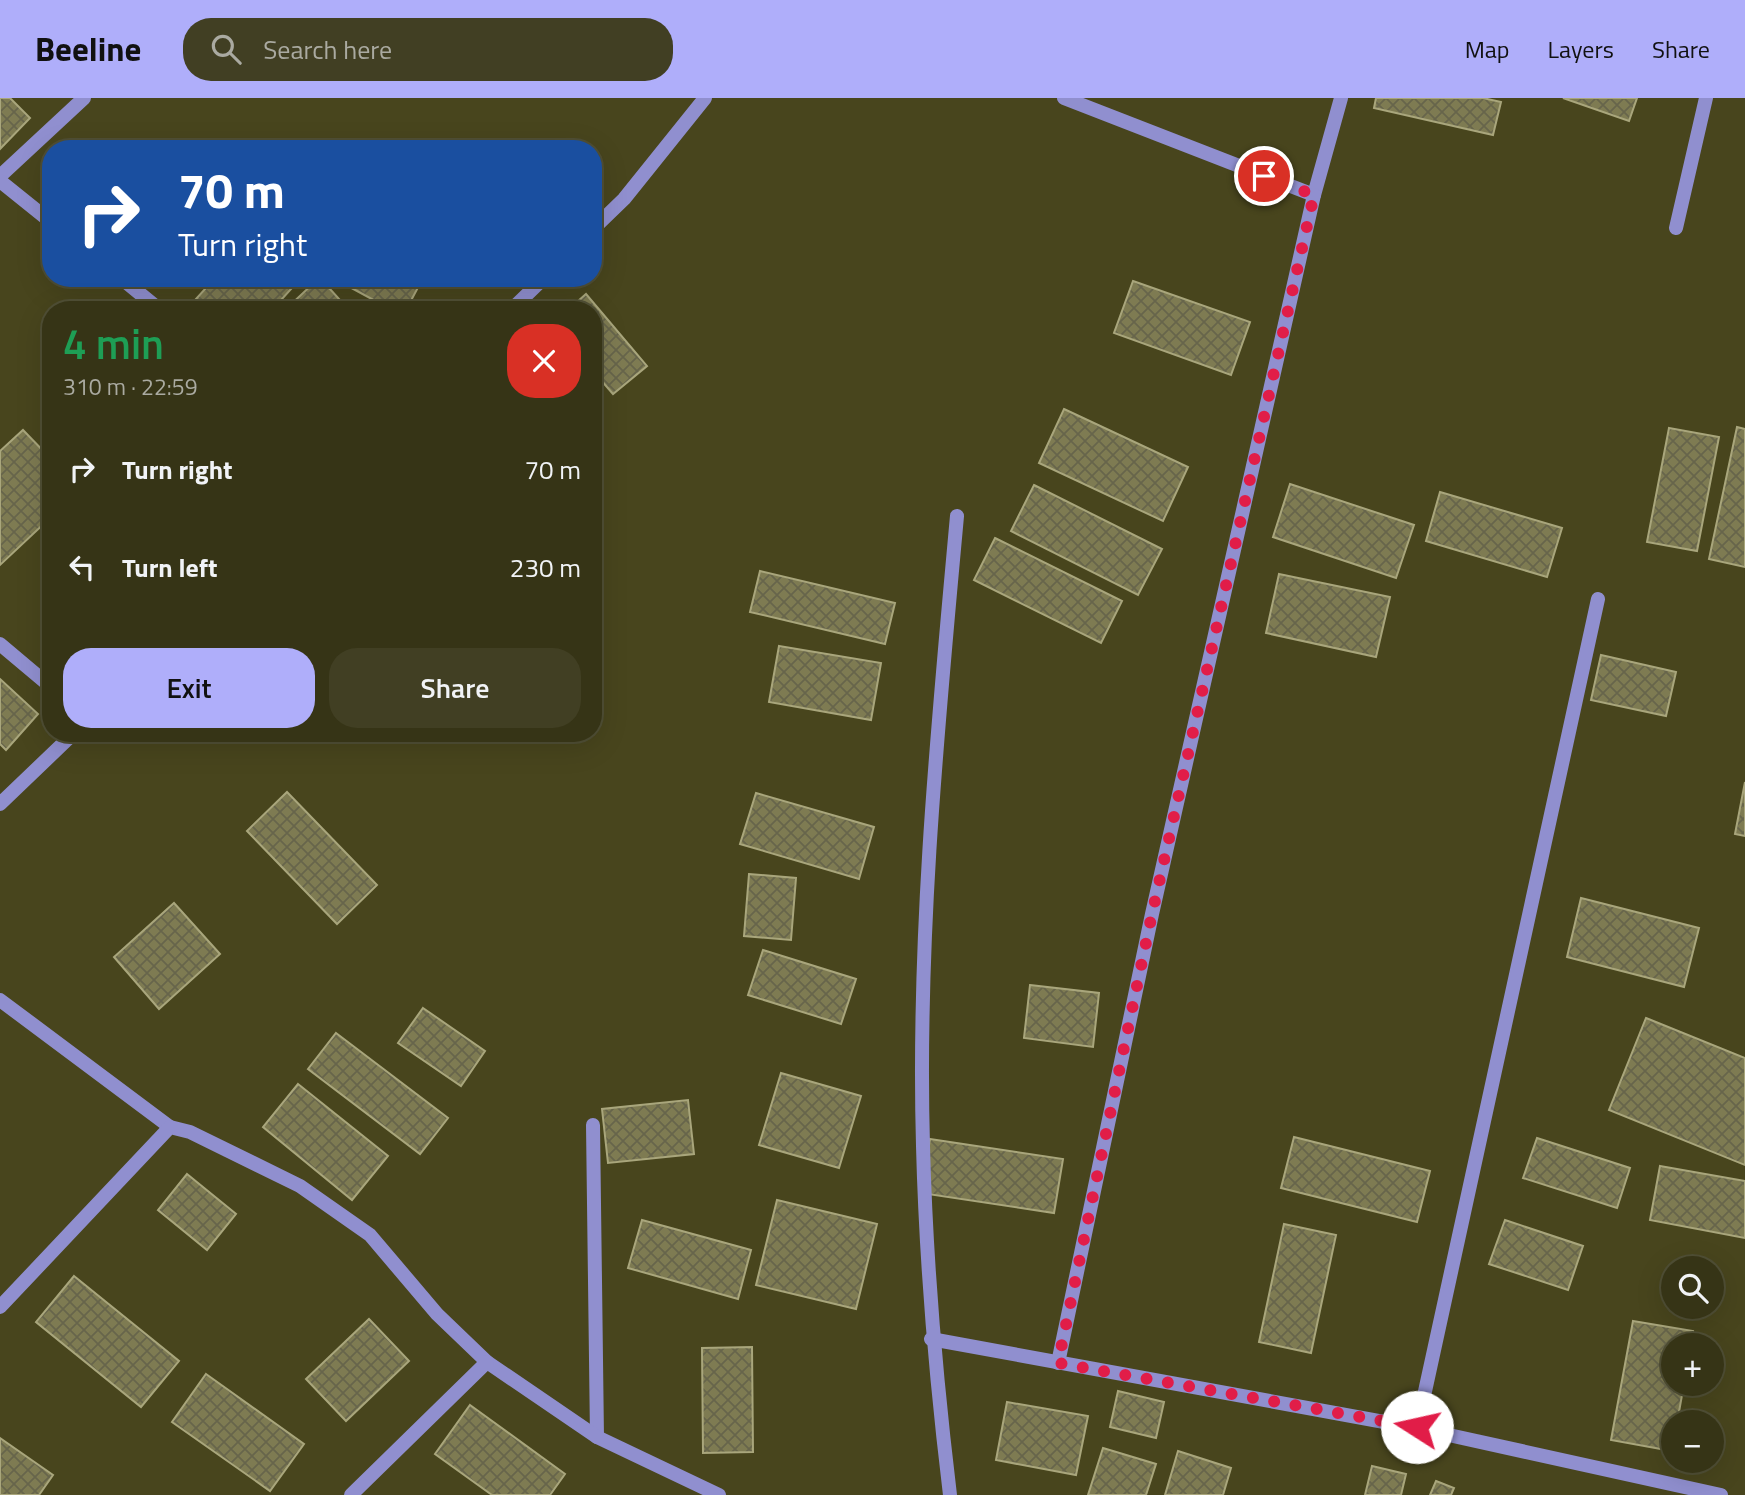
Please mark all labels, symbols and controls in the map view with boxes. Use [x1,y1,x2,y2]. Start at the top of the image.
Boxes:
search box [183,18,673,81]
text: Beeline [35,24,141,74]
icon: search [207,30,245,68]
text: Search here [263,30,392,69]
text: Map [1465,31,1510,67]
text: Layers [1548,31,1614,67]
text: Share [1652,31,1710,67]
pin [1234,146,1294,206]
text: 70 m [178,152,285,227]
icon: arrive [1245,157,1283,195]
icon: right [63,168,154,259]
text: Turn right [178,220,307,268]
text: 4 min [63,311,164,375]
button: close [507,324,581,398]
text: 310 m · 22:59 [63,369,198,404]
icon: right [63,450,101,488]
text: Turn right [122,450,233,489]
text: 70 m [524,450,581,489]
icon: left [63,548,101,586]
text: Turn left [122,548,217,587]
text: 230 m [510,548,581,587]
button: Exit [63,648,315,728]
button: Share [329,648,581,728]
map controls [1661,1256,1724,1473]
button: search [1661,1256,1724,1319]
button: + [1661,1333,1724,1396]
position arrow [1380,1390,1454,1464]
button: − [1661,1410,1724,1473]

